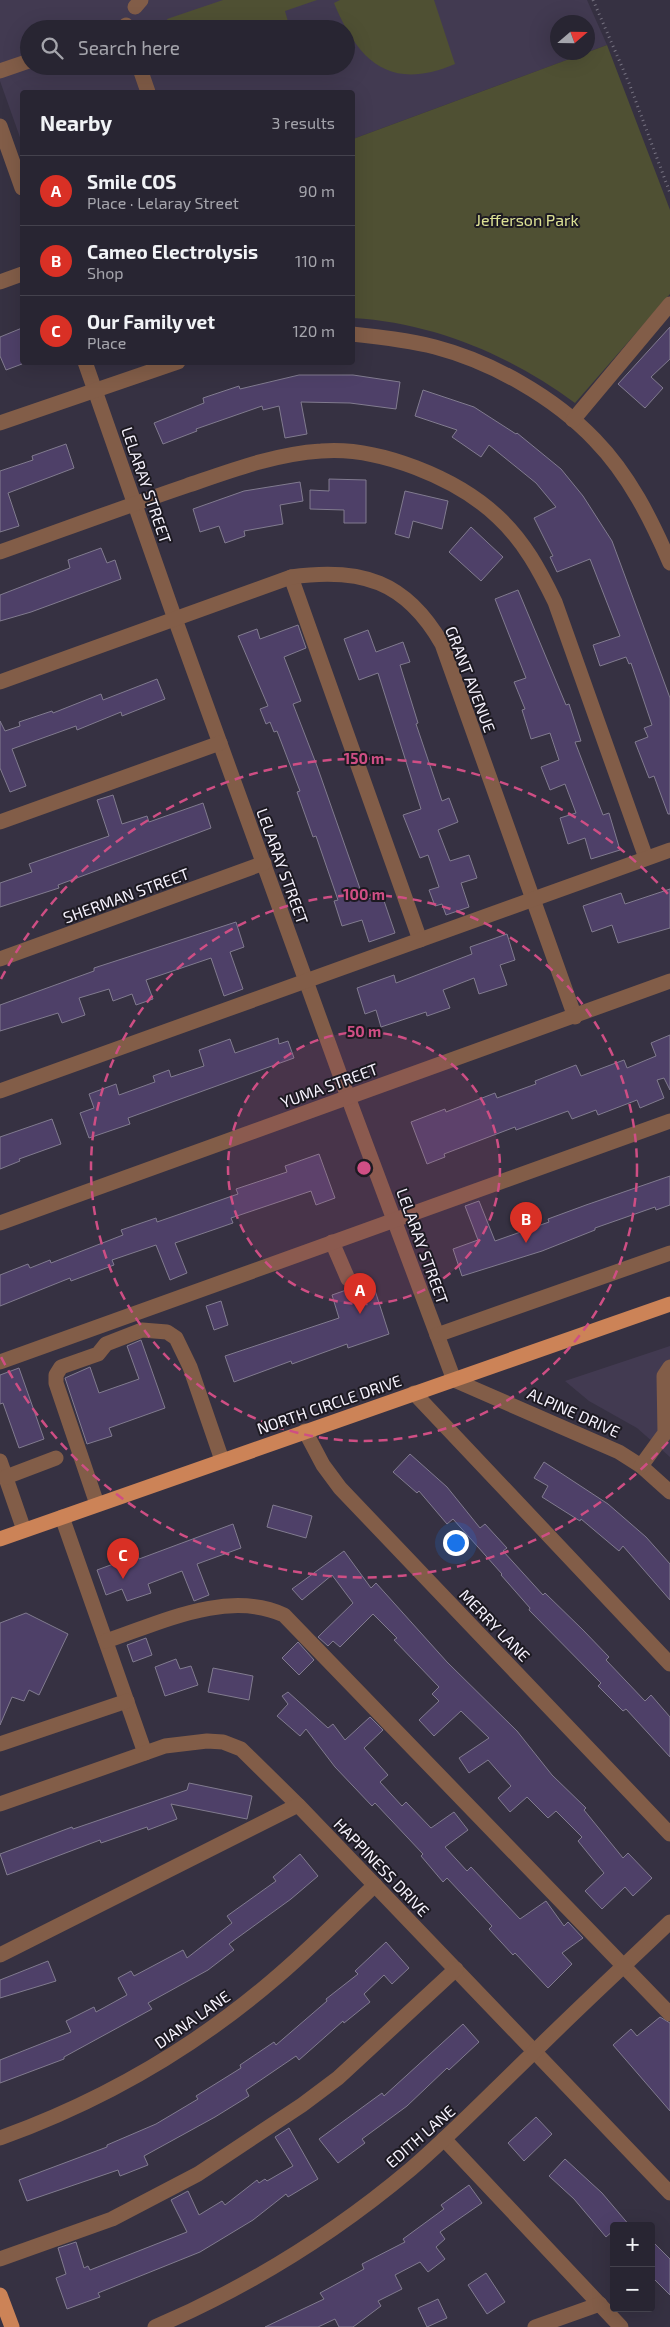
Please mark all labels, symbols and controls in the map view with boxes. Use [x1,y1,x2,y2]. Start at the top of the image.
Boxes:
north arrow [550,15,595,60]
search box [20,20,355,75]
icon: search [38,34,66,62]
text: Search here [78,36,180,59]
text: Nearby [40,110,112,135]
text: 3 results [272,113,335,132]
text: Smile COS [87,170,176,193]
text: A [51,181,61,200]
text: 90 m [299,181,335,200]
text: Place · Lelaray Street [87,193,239,212]
park label: Jefferson Park [475,210,579,229]
text: Cameo Electrolysis [87,240,258,263]
text: B [51,251,61,270]
text: 110 m [295,251,335,270]
text: Shop [87,263,124,282]
text: Our Family vet [87,310,215,333]
text: C [51,321,61,340]
text: 120 m [292,321,335,340]
text: Place [87,333,126,352]
street label: LELARAY STREET [118,424,176,546]
street label: GRANT AVENUE [442,623,500,735]
text: 150 m [344,749,384,767]
street label: LELARAY STREET [253,805,313,927]
street label: SHERMAN STREET [60,863,192,927]
text: 100 m [343,885,385,903]
text: 50 m [347,1022,381,1040]
street label: YUMA STREET [278,1059,380,1111]
centre of rings [355,1159,373,1177]
street label: LELARAY STREET [393,1185,453,1307]
pin: B [510,1202,542,1243]
pin: A [344,1273,376,1314]
street label: NORTH CIRCLE DRIVE [254,1370,404,1438]
street label: ALPINE DRIVE [525,1383,623,1441]
your location [443,1530,469,1556]
pin: C [107,1538,139,1579]
street label: MERRY LANE [456,1585,534,1665]
street label: HAPPINESS DRIVE [330,1814,434,1920]
street label: DIANA LANE [151,1986,233,2052]
street label: EDITH LANE [381,2101,459,2171]
map controls [610,2222,655,2312]
button: + [610,2222,655,2267]
button: − [610,2267,655,2312]

